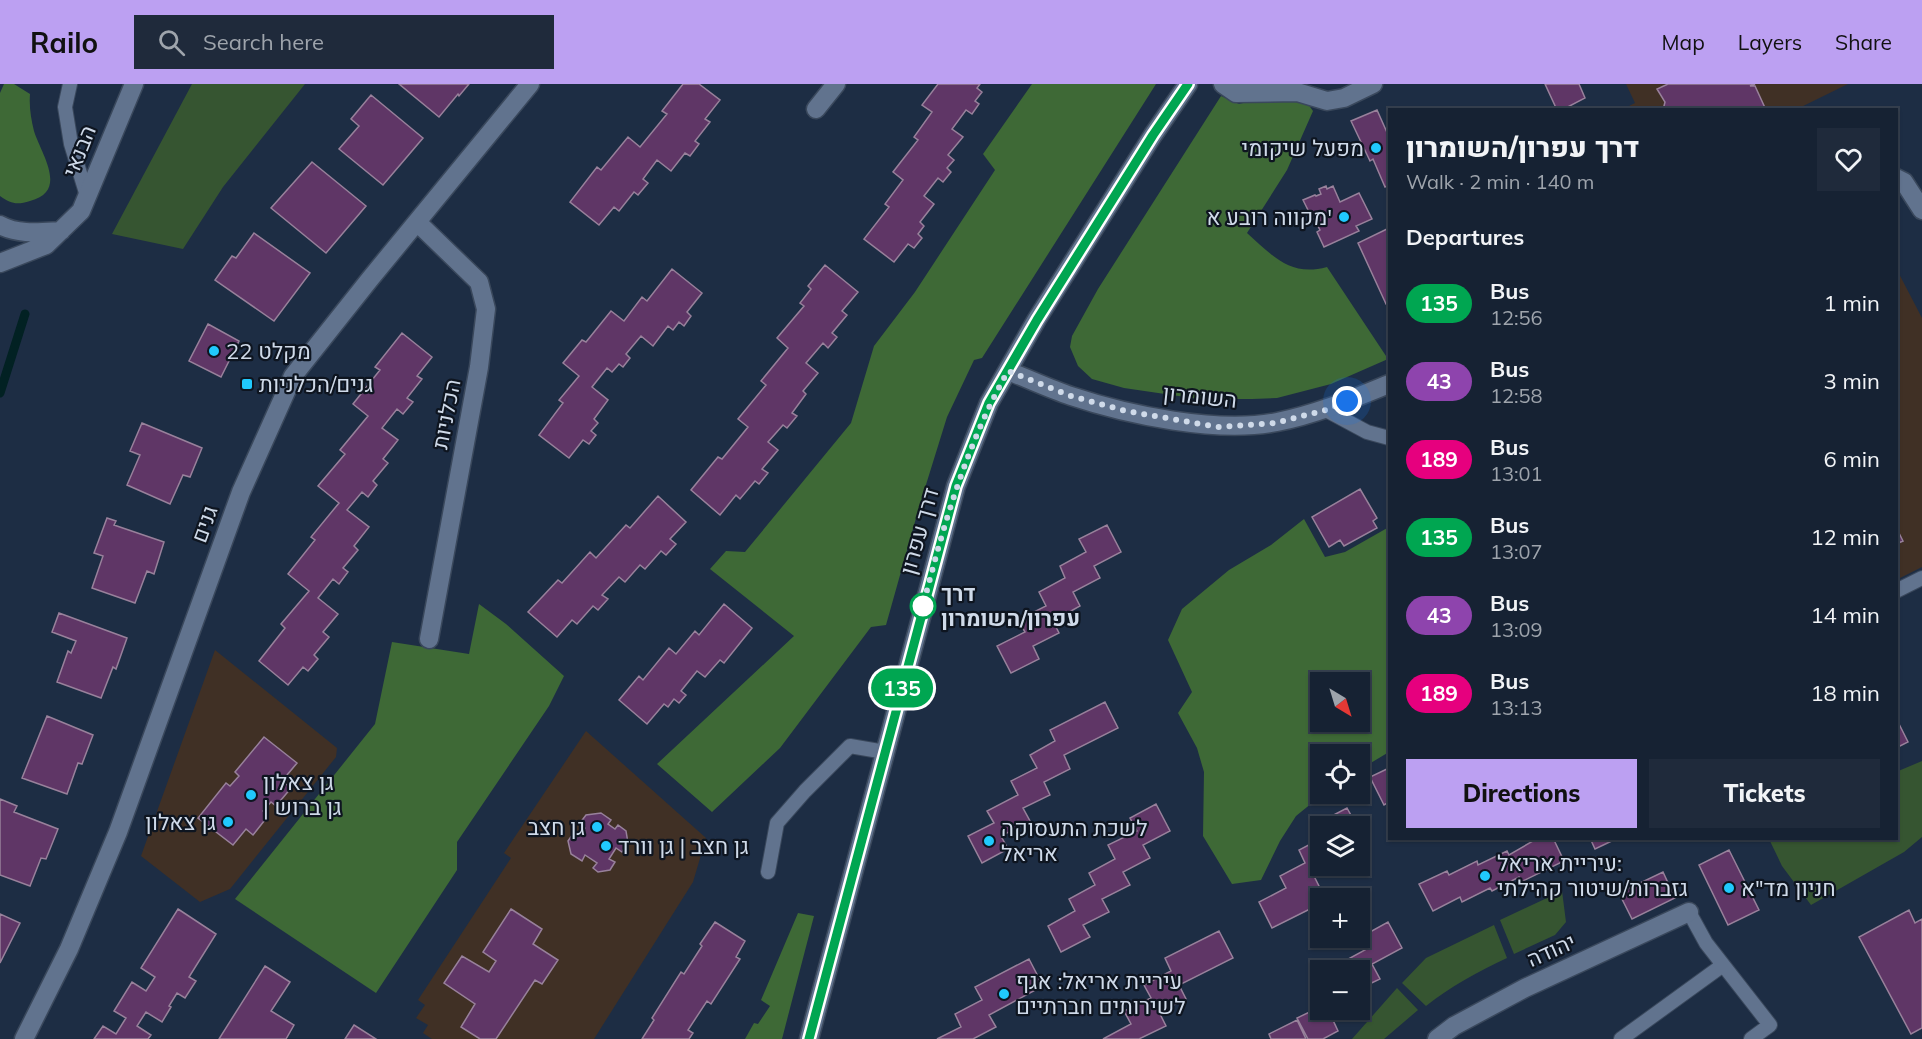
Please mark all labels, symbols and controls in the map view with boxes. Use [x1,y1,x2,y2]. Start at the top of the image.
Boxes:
search box [134,15,554,69]
text: Railo [30,25,98,60]
icon: search [155,26,188,59]
text: Search here [203,28,324,56]
text: Map [1662,29,1705,55]
text: Layers [1738,29,1802,55]
text: Share [1835,29,1892,55]
street label: הבנאי [56,121,102,181]
button: heart [1817,128,1880,191]
text: דרך עפרון/השומרון [1406,129,1639,164]
place label: מפעל שיקומי [1242,134,1364,162]
marker: מפעל שיקומי [1369,141,1383,155]
text: Walk · 2 min · 140 m [1406,169,1594,194]
place label: מקווה רובע א' [1206,203,1332,231]
marker: מקווה רובע א' [1337,210,1351,224]
text: Departures [1406,223,1524,251]
text: Bus [1490,277,1529,305]
text: 1 min [1824,289,1880,317]
text: 135 [1420,290,1458,316]
text: 12:56 [1490,305,1543,330]
place label: מקלט 22 [226,337,311,365]
marker: מקלט 22 [207,344,221,358]
text: Bus [1490,355,1529,383]
text: 3 min [1824,367,1880,395]
text: 43 [1426,368,1452,394]
place label: גנים/הכלניות [259,370,373,398]
marker: גנים/הכלניות [240,377,254,391]
street label: הכלניות [425,377,467,451]
street label: השומרון [1162,378,1238,414]
text: 12:58 [1490,383,1543,408]
your location [1332,386,1362,416]
text: Bus [1490,433,1529,461]
text: 6 min [1824,445,1880,473]
text: 189 [1420,446,1458,472]
text: 13:01 [1490,461,1543,486]
street label: דרך עפרון [893,484,945,578]
street label: גנים [185,502,223,546]
text: Bus [1490,511,1529,539]
text: 12 min [1810,523,1880,551]
text: 135 [1420,524,1458,550]
text: 13:07 [1490,539,1543,564]
place label: דרך עפרון/השומרון [941,579,1080,632]
text: Bus [1490,589,1529,617]
marker: דרך עפרון/השומרון [910,593,936,619]
text: 14 min [1810,601,1880,629]
text: 43 [1426,602,1452,628]
text: 13:09 [1490,617,1543,642]
text: Bus [1490,667,1529,695]
line badge: 135 [868,668,936,708]
north arrow [1310,672,1370,732]
map controls [1310,672,1370,1020]
text: 135 [883,675,921,701]
text: 18 min [1810,679,1880,707]
text: 189 [1420,680,1458,706]
text: 13:13 [1490,695,1543,720]
button: locate [1310,744,1370,804]
button: Directions [1406,759,1637,828]
button: Tickets [1649,759,1880,828]
place label: גן צאלון | גן ברוש [263,768,341,821]
marker: גן צאלון | גן ברוש [244,788,258,802]
place label: גן צאלון [145,808,216,836]
place label: גן חצב [527,813,585,841]
place label: לשכת התעסוקה אריאל [1001,814,1148,867]
marker: גן צאלון [221,815,235,829]
button: layers [1310,816,1370,876]
marker: גן חצב [590,820,604,834]
place label: גן חצב | גן וורד [618,832,749,860]
marker: לשכת התעסוקה אריאל [982,834,996,848]
marker: גן חצב | גן וורד [599,839,613,853]
place label: עיריית אריאל: גזברות/שיטור קהילתי [1497,849,1688,902]
marker: עיריית אריאל: גזברות/שיטור קהילתי [1478,869,1492,883]
place label: חניון מד"א [1741,874,1836,902]
marker: חניון מד"א [1722,881,1736,895]
button: + [1310,888,1370,948]
street label: יהודה [1522,927,1580,973]
button: − [1310,960,1370,1020]
place label: עיריית אריאל: אגף לשירותים חברתיים [1016,967,1186,1020]
marker: עיריית אריאל: אגף לשירותים חברתיים [997,987,1011,1001]

